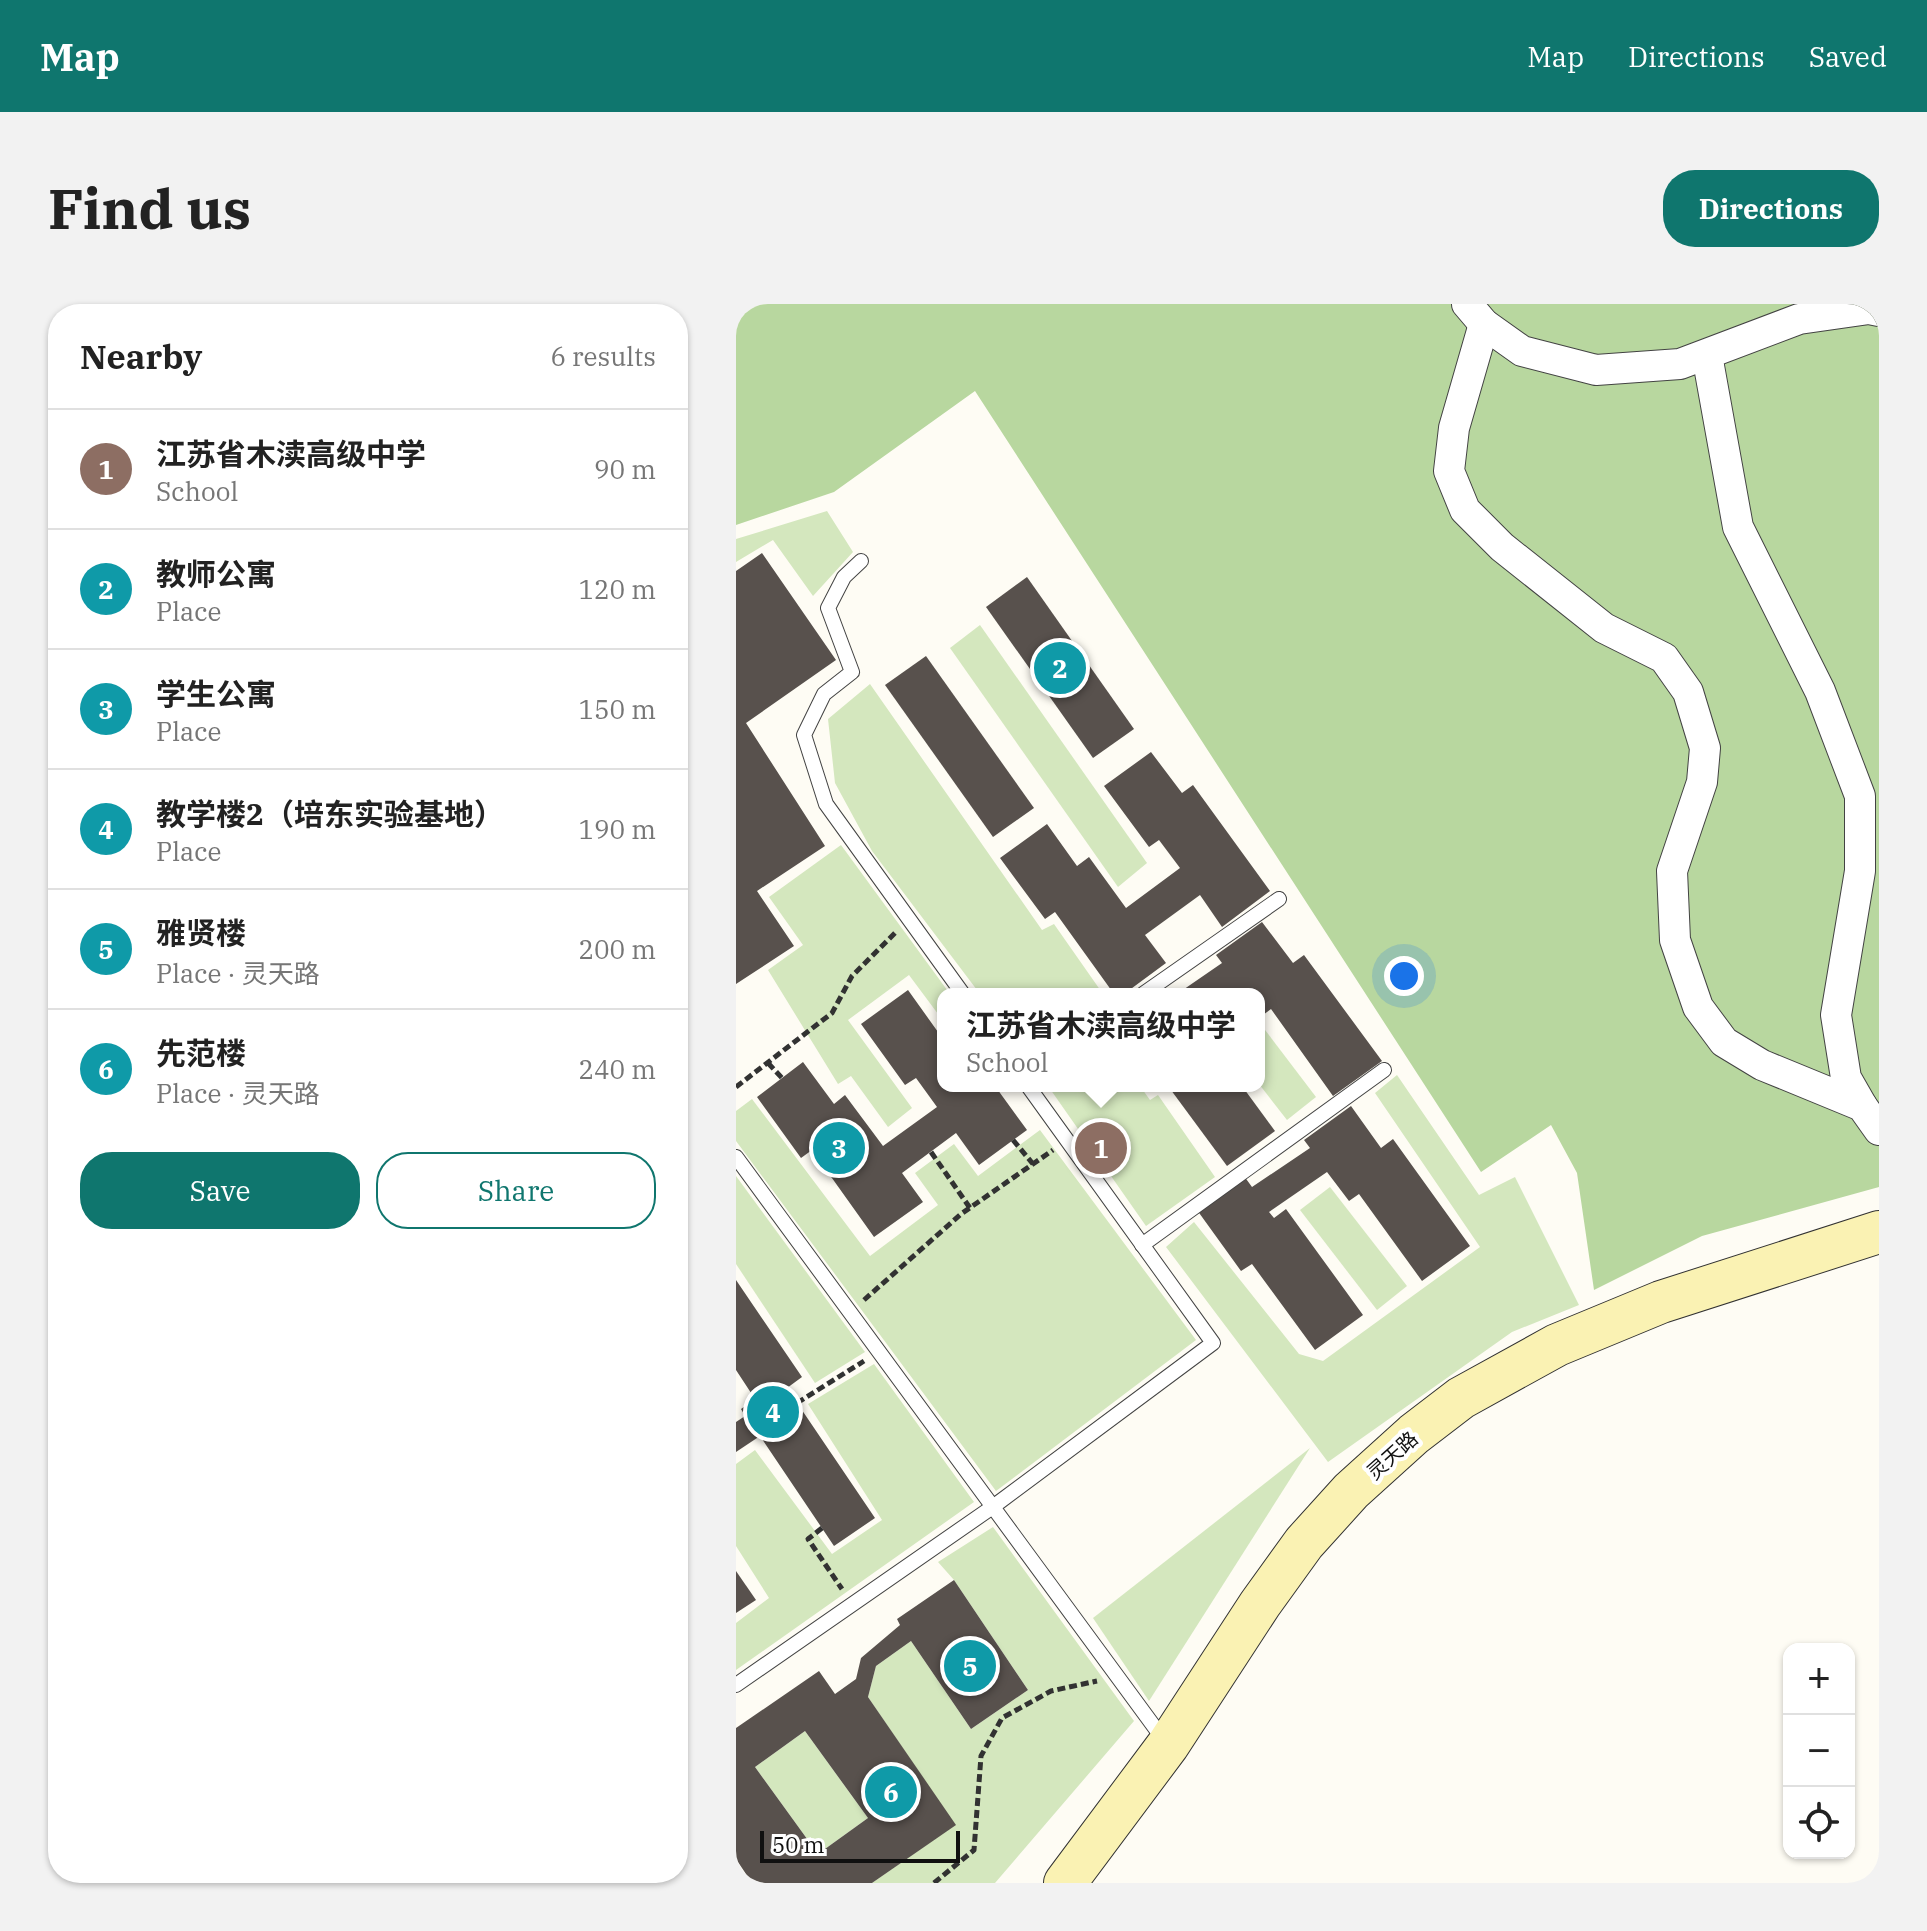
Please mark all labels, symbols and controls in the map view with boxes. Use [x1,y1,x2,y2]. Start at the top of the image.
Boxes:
text: Map [40,32,120,81]
text: Map [1527,38,1584,75]
text: Directions [1628,38,1765,75]
text: Saved [1809,38,1887,75]
button: Directions [1663,170,1879,247]
text: Find us [48,172,251,244]
text: Nearby [80,334,202,378]
text: 6 results [550,339,656,373]
text: 江苏省木渎高级中学 [156,434,426,473]
text: 1 [98,452,114,486]
text: 90 m [594,452,656,486]
text: School [156,474,238,508]
text: 教师公寓 [156,554,276,593]
text: 2 [98,572,114,606]
text: 120 m [578,572,656,606]
text: Place [156,594,221,628]
pin: 2 [1034,638,1086,698]
text: 学生公寓 [156,674,276,713]
text: 3 [98,692,114,726]
text: 150 m [578,692,656,726]
text: Place [156,714,221,748]
text: 教学楼2（培东实验基地） [156,794,504,833]
text: 4 [98,812,114,846]
text: 190 m [578,812,656,846]
text: Place [156,834,221,868]
text: 雅贤楼 [156,913,246,952]
text: 5 [98,932,114,966]
text: 200 m [578,932,656,966]
text: Place · 灵天路 [156,956,320,990]
your location [1384,956,1424,996]
popup [937,988,1265,1092]
text: 江苏省木渎高级中学 [966,1005,1236,1044]
text: 先范楼 [156,1033,246,1072]
text: School [966,1045,1048,1079]
text: 6 [98,1052,114,1086]
text: 240 m [578,1052,656,1086]
text: Place · 灵天路 [156,1076,320,1110]
pin: 3 [813,1118,865,1178]
pin: 1 [1075,1118,1127,1178]
button: Save [80,1152,360,1229]
button: Share [376,1152,656,1229]
pin: 4 [747,1382,799,1442]
street label: 灵天路 [1361,1425,1423,1485]
pin: 5 [944,1636,996,1696]
map controls [1783,1643,1855,1859]
button: + [1783,1643,1855,1715]
button: − [1783,1715,1855,1787]
pin: 6 [865,1762,917,1822]
button: locate [1783,1787,1855,1859]
scale bar [760,1827,960,1863]
text: 50 m [772,1830,824,1859]

